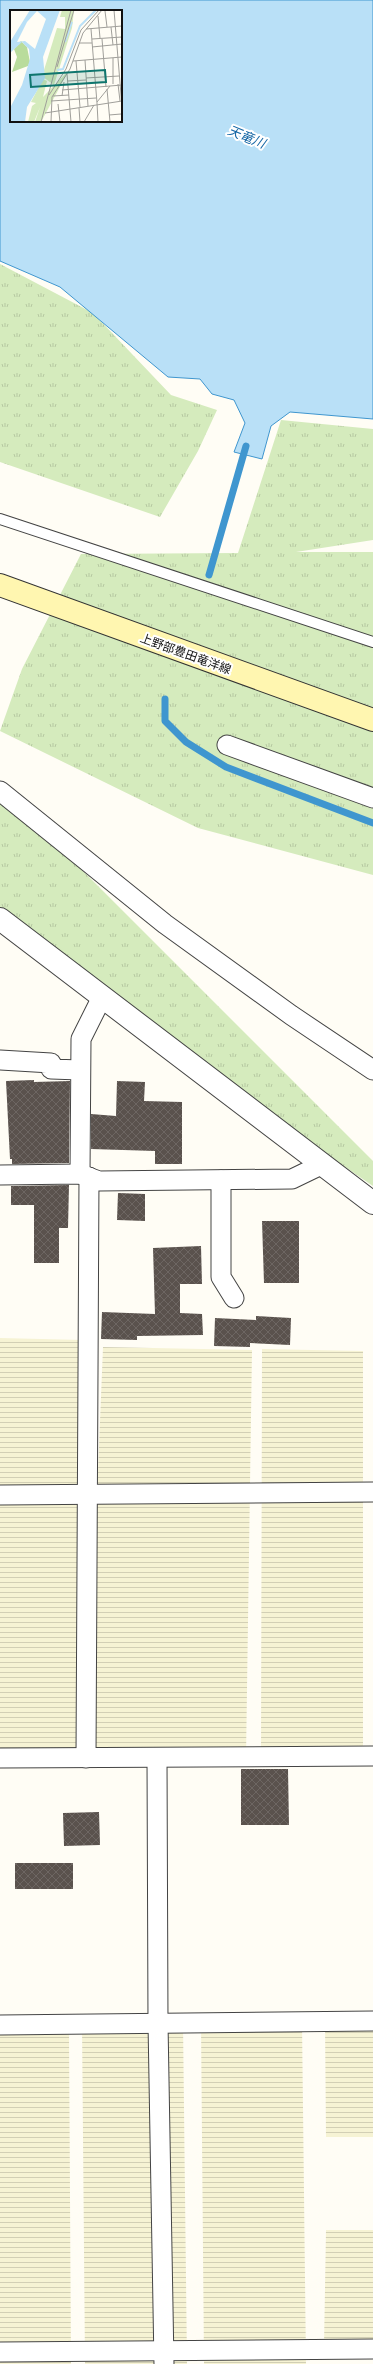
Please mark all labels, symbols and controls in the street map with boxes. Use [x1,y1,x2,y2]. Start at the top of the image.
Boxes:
inset map [10,10,122,122]
water label: 天竜川 [226,121,270,152]
street label: 上野部豊田竜洋線 [138,629,234,677]

